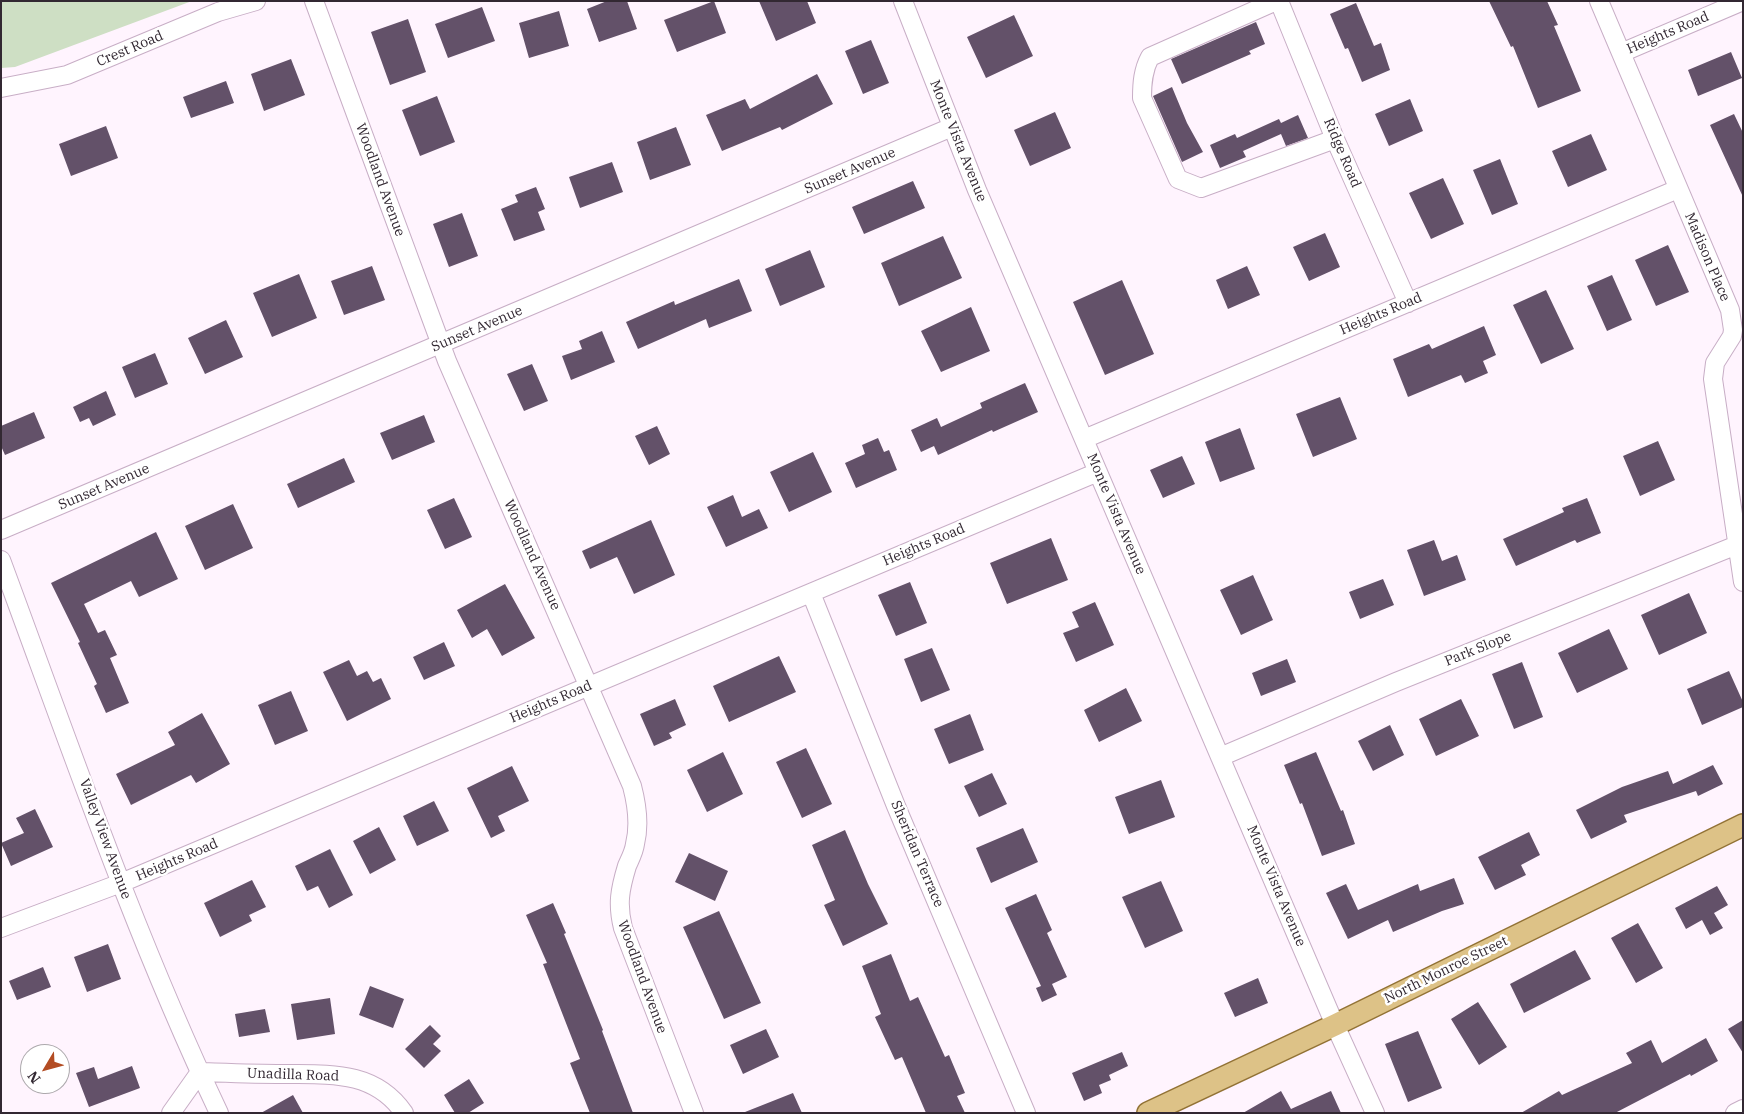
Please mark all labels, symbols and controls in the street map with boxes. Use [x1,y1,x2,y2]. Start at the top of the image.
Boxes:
street label: Heights Road [1624,8,1712,58]
street label: Crest Road [94,27,166,71]
street label: Monte Vista Avenue [926,78,990,204]
street label: Ridge Road [1320,116,1364,190]
street label: Woodland Avenue [352,121,408,239]
street label: Sunset Avenue [802,144,898,198]
street label: Madison Place [1681,210,1733,304]
street label: Heights Road [1337,289,1425,339]
street label: Sunset Avenue [429,302,525,356]
street label: Monte Vista Avenue [1083,451,1149,577]
street label: Sunset Avenue [56,460,152,514]
street label: Woodland Avenue [500,497,564,613]
street label: Heights Road [880,520,968,570]
street label: Park Slope [1442,628,1514,670]
street label: Heights Road [507,677,595,727]
street label: Valley View Avenue [75,777,135,901]
street label: Sheridan Terrace [887,798,947,910]
street label: Monte Vista Avenue [1243,823,1309,949]
street label: Heights Road [133,835,221,885]
street label: Woodland Avenue [614,918,670,1036]
street label: North Monroe Street [1381,933,1511,1007]
north arrow [20,1044,70,1094]
street label: Unadilla Road [246,1065,340,1085]
text: N [23,1068,44,1087]

